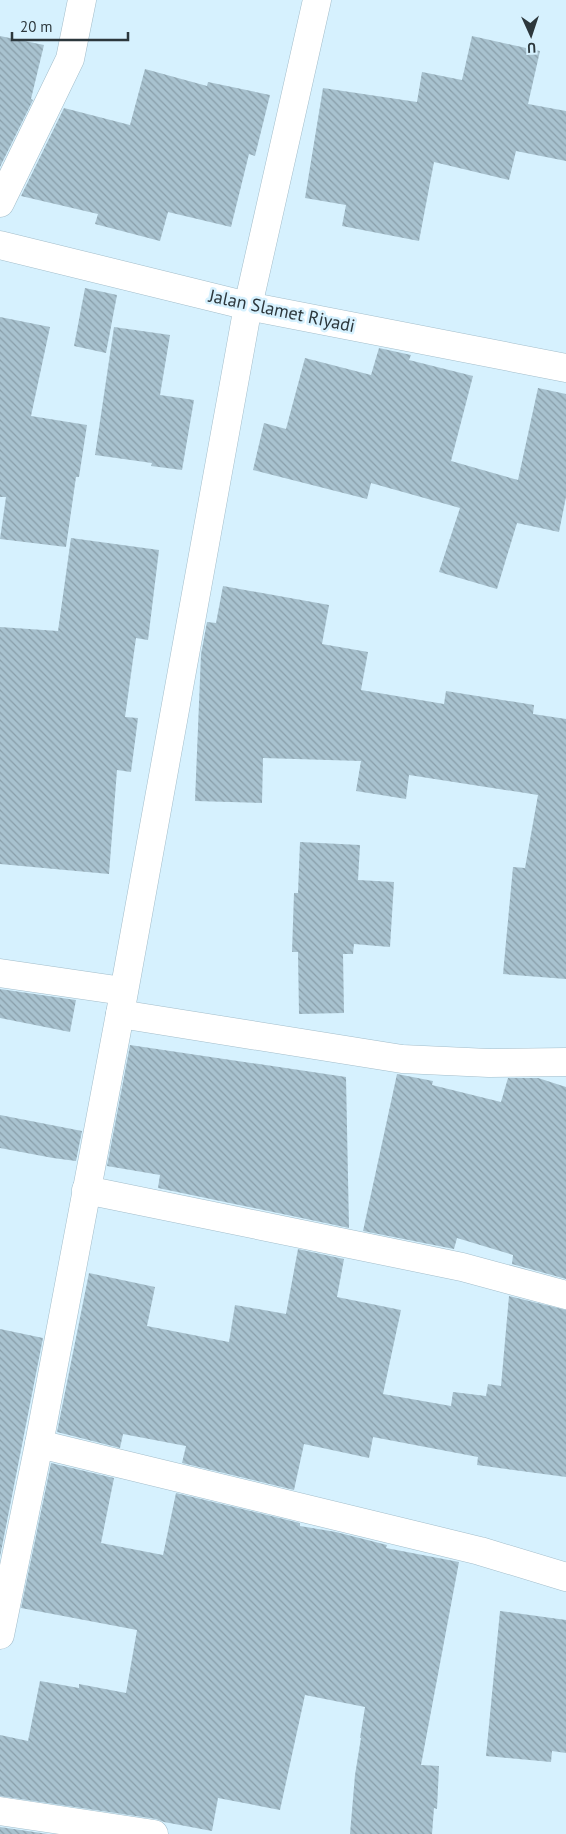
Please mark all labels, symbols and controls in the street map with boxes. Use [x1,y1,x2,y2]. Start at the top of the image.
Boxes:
scale bar [12,10,129,42]
north arrow [506,10,556,60]
text: 20 m [20,17,53,36]
text: U [527,39,537,57]
street label: Jalan Slamet Riyadi [206,284,357,337]

